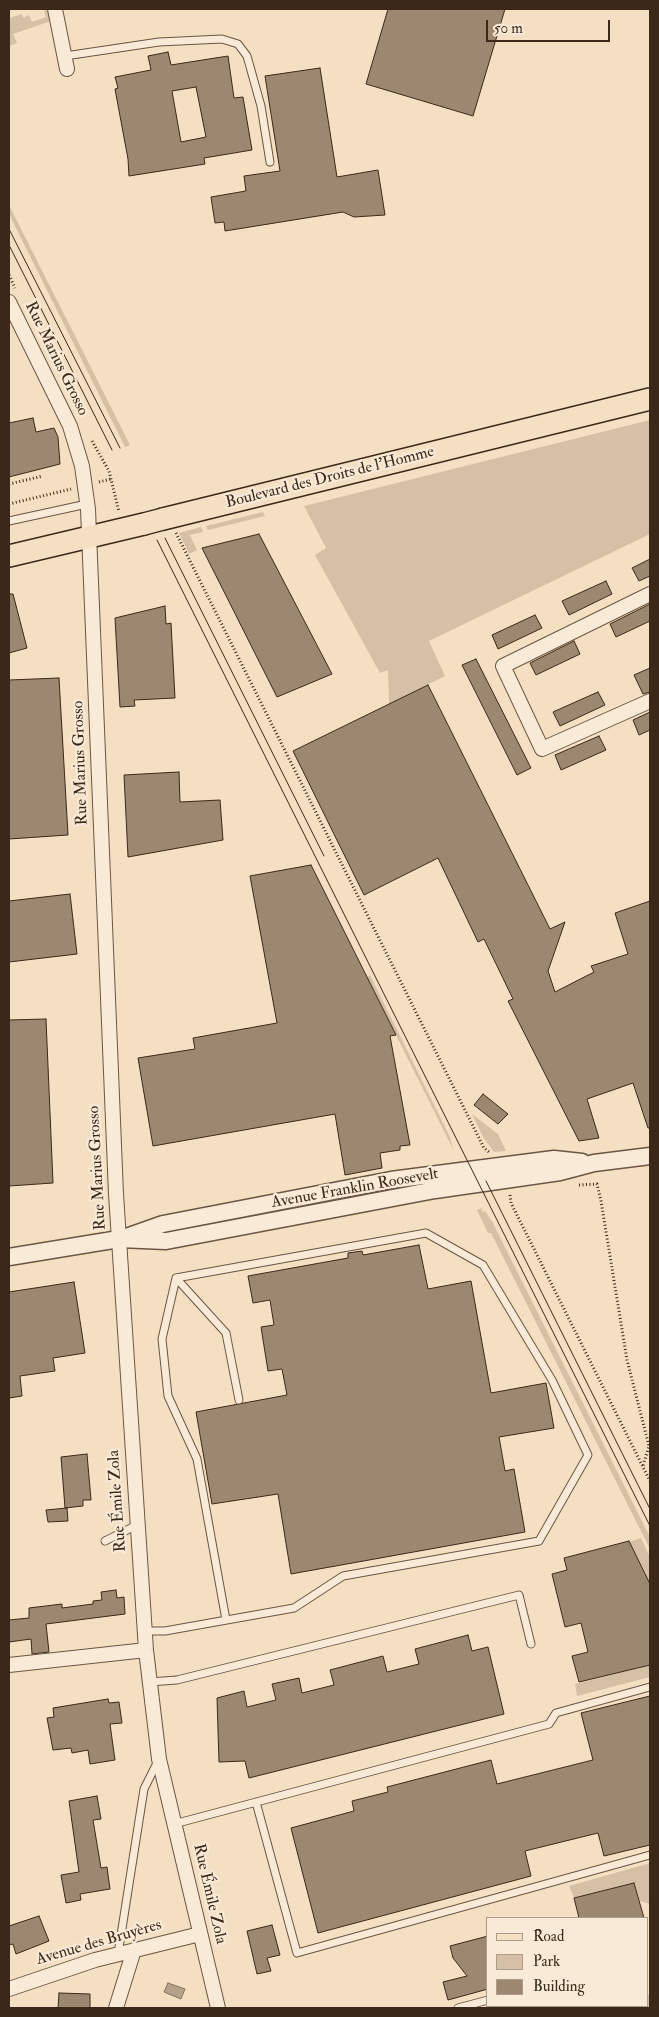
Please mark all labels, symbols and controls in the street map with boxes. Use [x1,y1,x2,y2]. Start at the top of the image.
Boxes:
scale bar [489,10,613,42]
text: 50 m [494,19,523,38]
street label: Rue Marius Grosso [20,299,92,419]
street label: Boulevard des Droits de l'Homme [224,443,436,513]
street label: Rue Marius Grosso [69,700,93,826]
street label: Rue Marius Grosso [85,1105,111,1231]
street label: Avenue Franklin Roosevelt [270,1165,440,1213]
street label: Rue Émile Zola [105,1449,131,1553]
street label: Rue Émile Zola [188,1842,230,1946]
street label: Avenue des Bruyères [34,1916,164,1970]
legend [487,1917,649,2007]
text: Road [533,1927,564,1946]
text: Park [533,1952,560,1971]
text: Building [533,1977,585,1996]

